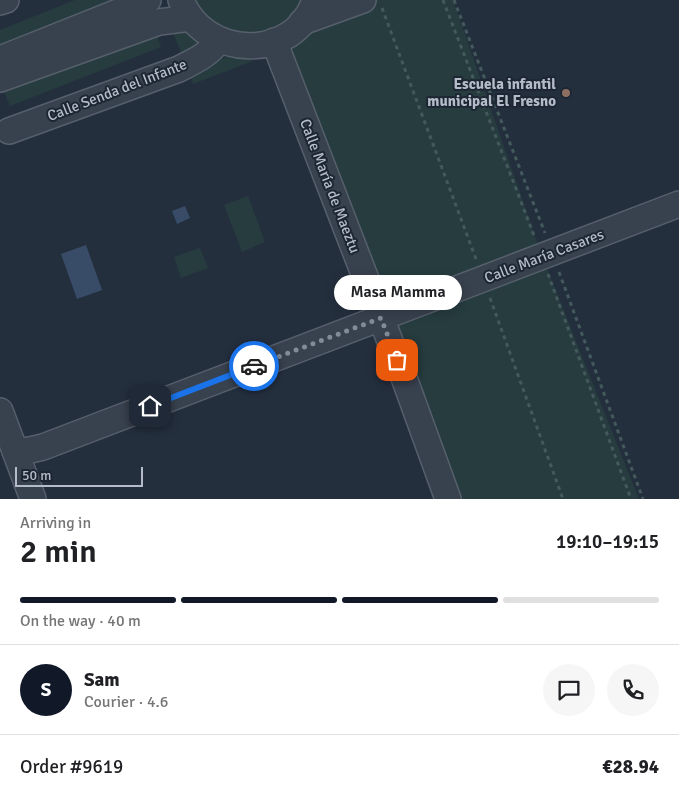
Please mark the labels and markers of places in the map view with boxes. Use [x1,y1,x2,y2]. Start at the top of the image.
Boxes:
place label: Escuela infantil municipal El Fresno [427,75,556,110]
marker: Escuela infantil municipal El Fresno [560,87,572,99]
callout: Masa Mamma [333,275,461,310]
pin [376,339,418,381]
pin [129,385,171,427]

